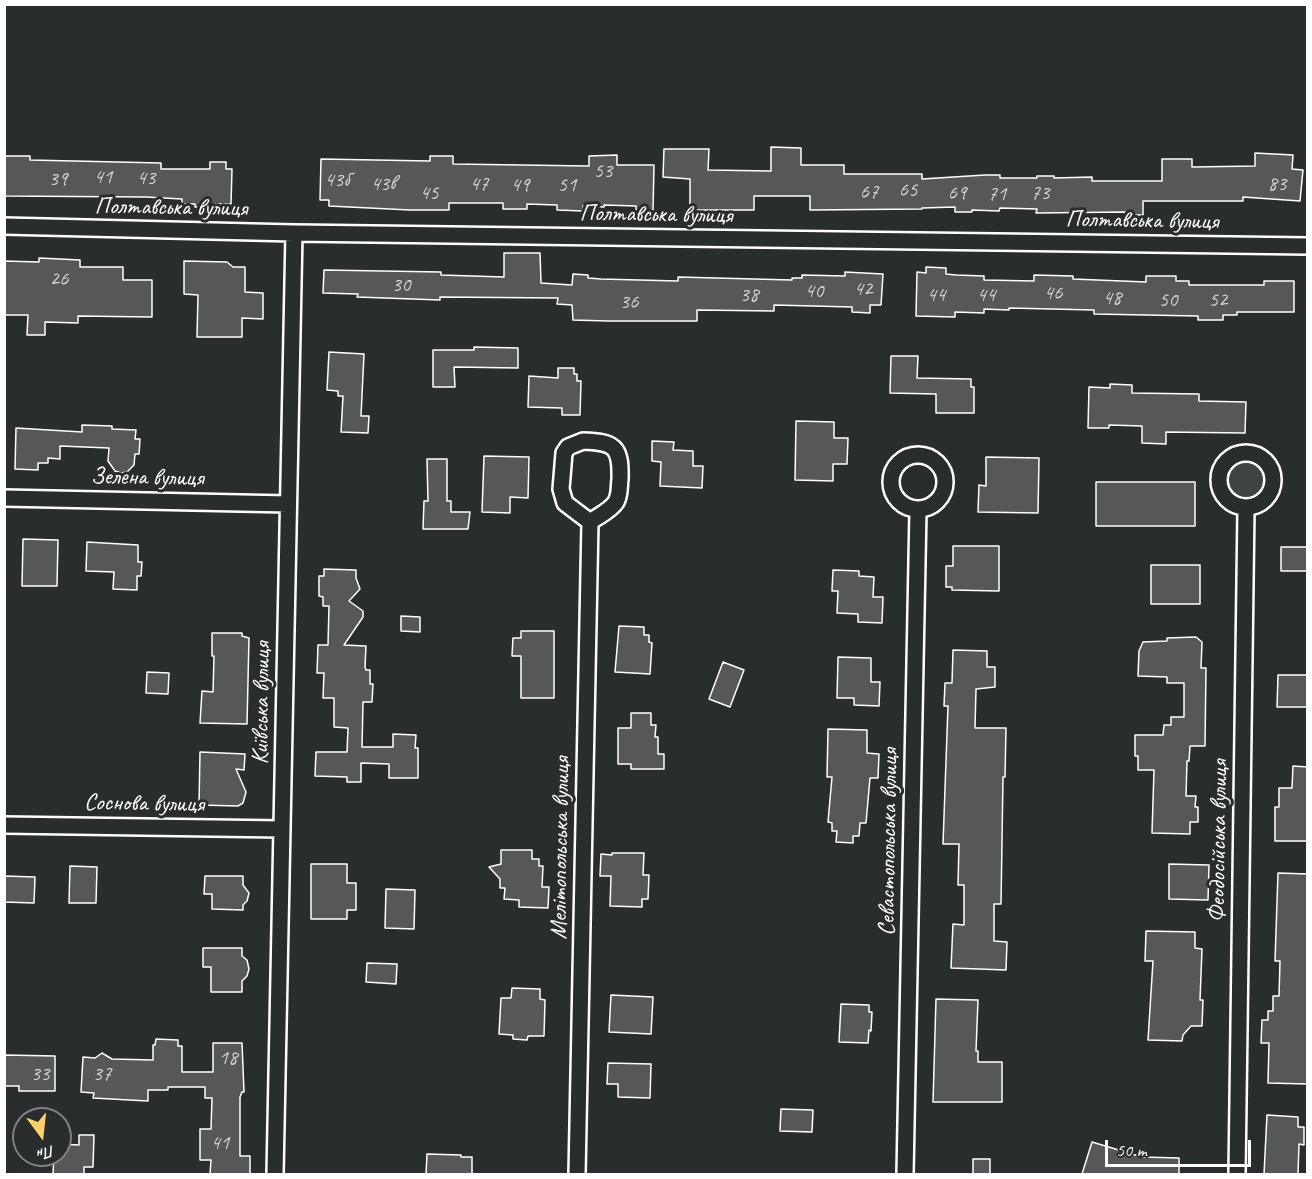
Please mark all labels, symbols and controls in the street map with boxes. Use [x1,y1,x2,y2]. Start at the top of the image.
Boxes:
house number: 53 [594,158,612,184]
house number: 41 [94,164,112,190]
house number: 43 [137,165,155,191]
house number: 39 [49,166,67,192]
house number: 43б [324,167,350,193]
house number: 43в [370,171,396,197]
house number: 47 [470,171,488,197]
house number: 83 [1268,171,1286,197]
house number: 49 [511,172,529,198]
house number: 51 [558,172,576,198]
house number: 65 [899,177,917,203]
house number: 67 [860,179,878,205]
house number: 45 [420,180,438,206]
house number: 69 [948,180,966,206]
house number: 73 [1031,180,1049,206]
house number: 71 [988,181,1006,207]
street label: Полтавська вулиця [94,192,248,224]
street label: Полтавська вулиця [579,199,733,231]
street label: Полтавська вулиця [1065,205,1219,237]
house number: 26 [50,266,68,292]
house number: 30 [392,272,410,298]
house number: 42 [854,276,872,302]
house number: 40 [805,278,823,304]
house number: 46 [1044,280,1062,306]
house number: 38 [740,282,758,308]
house number: 44 [927,282,945,308]
house number: 44 [977,282,995,308]
house number: 48 [1103,285,1121,311]
house number: 50 [1159,287,1177,313]
house number: 52 [1209,287,1227,313]
house number: 36 [620,289,638,315]
street label: Зелена вулиця [90,463,204,493]
street label: Київська вулиця [247,641,277,765]
street label: Севастопольська вулиця [873,748,905,936]
street label: Мелітопольська вулиця [545,756,577,940]
street label: Феодосійська вулиця [1203,759,1235,923]
street label: Соснова вулиця [84,789,204,819]
house number: 18 [219,1045,237,1071]
house number: 33 [31,1061,49,1087]
house number: 37 [93,1061,111,1087]
north arrow [12,1107,72,1167]
scale bar [1108,1128,1254,1166]
house number: 41 [211,1130,229,1156]
text: 50 m [1116,1139,1147,1161]
text: Пн [35,1141,57,1164]

